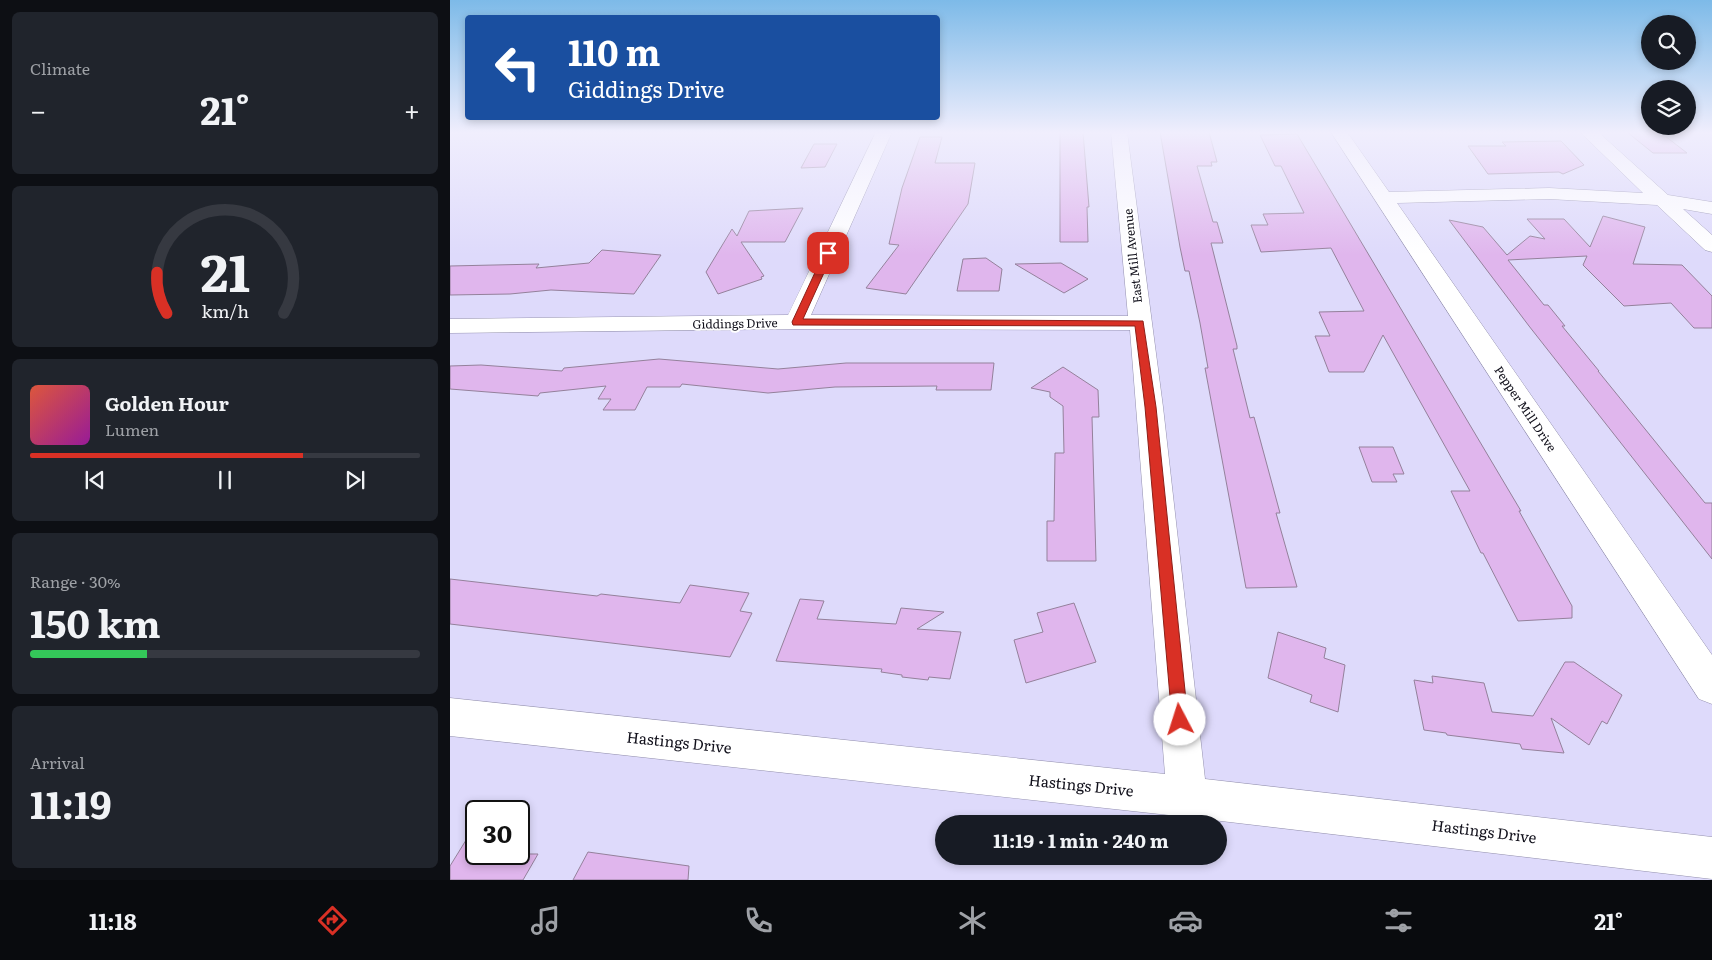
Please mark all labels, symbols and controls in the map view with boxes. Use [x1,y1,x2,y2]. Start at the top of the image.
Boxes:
map controls [1641,15,1696,135]
button: search [1641,15,1696,70]
text: 110 m [568,25,660,77]
icon: left [485,35,550,100]
text: Climate [30,56,90,80]
text: Giddings Drive [568,72,724,105]
text: 21° [200,80,250,137]
button: layers [1641,80,1696,135]
text: − [30,88,46,130]
text: + [404,88,420,130]
street label: East Mill Avenue [1118,208,1146,304]
text: 21 [200,231,250,308]
pin [807,232,849,274]
icon: arrive [814,239,842,267]
text: km/h [201,297,249,324]
street label: Giddings Drive [692,313,778,333]
street label: Pepper Mill Drive [1490,362,1561,455]
text: Golden Hour [105,389,229,417]
text: Lumen [105,417,159,441]
icon: previous [81,466,109,494]
icon: pause [211,466,239,494]
icon: next [341,466,369,494]
text: Range · 30% [30,569,121,593]
text: 150 km [30,593,161,650]
position arrow [1153,693,1205,745]
street label: Hastings Drive [626,725,733,758]
text: Arrival [30,750,85,774]
street label: Hastings Drive [1028,768,1135,801]
text: 11:19 [30,774,112,831]
speed limit sign: 30 [465,800,530,865]
street label: Hastings Drive [1430,813,1538,848]
text: 11:19 · 1 min · 240 m [993,826,1169,854]
icon: directions [315,903,350,938]
icon: music [528,903,563,938]
icon: phone [741,903,776,938]
icon: climate [955,903,990,938]
icon: car [1168,903,1203,938]
icon: filters [1381,903,1416,938]
text: 11:18 [89,904,137,937]
text: 21° [1594,904,1623,937]

